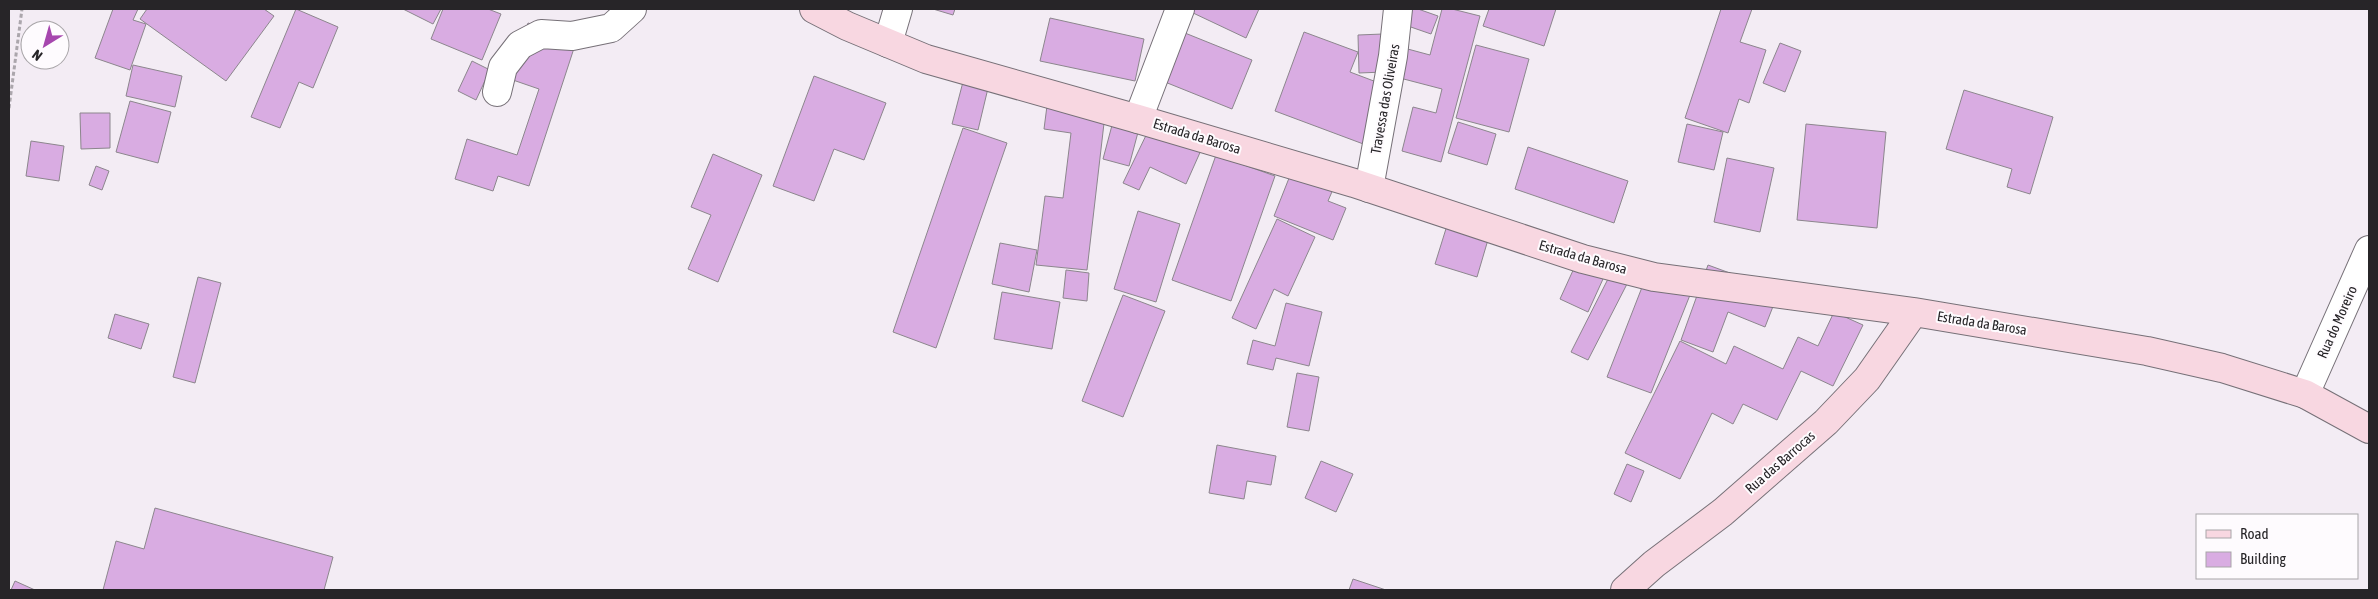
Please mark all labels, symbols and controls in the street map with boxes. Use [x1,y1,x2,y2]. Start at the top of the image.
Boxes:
north arrow [20,20,70,70]
street label: Travessa das Oliveiras [1367,43,1403,155]
text: N [29,47,45,64]
street label: Estrada da Barosa [1151,115,1243,157]
street label: Estrada da Barosa [1537,237,1629,277]
street label: Rua do Moreiro [2314,283,2360,361]
street label: Estrada da Barosa [1936,308,2028,338]
street label: Rua das Barrocas [1742,427,1818,497]
legend [2196,514,2358,579]
text: Road [2240,525,2269,542]
text: Building [2240,550,2286,567]

